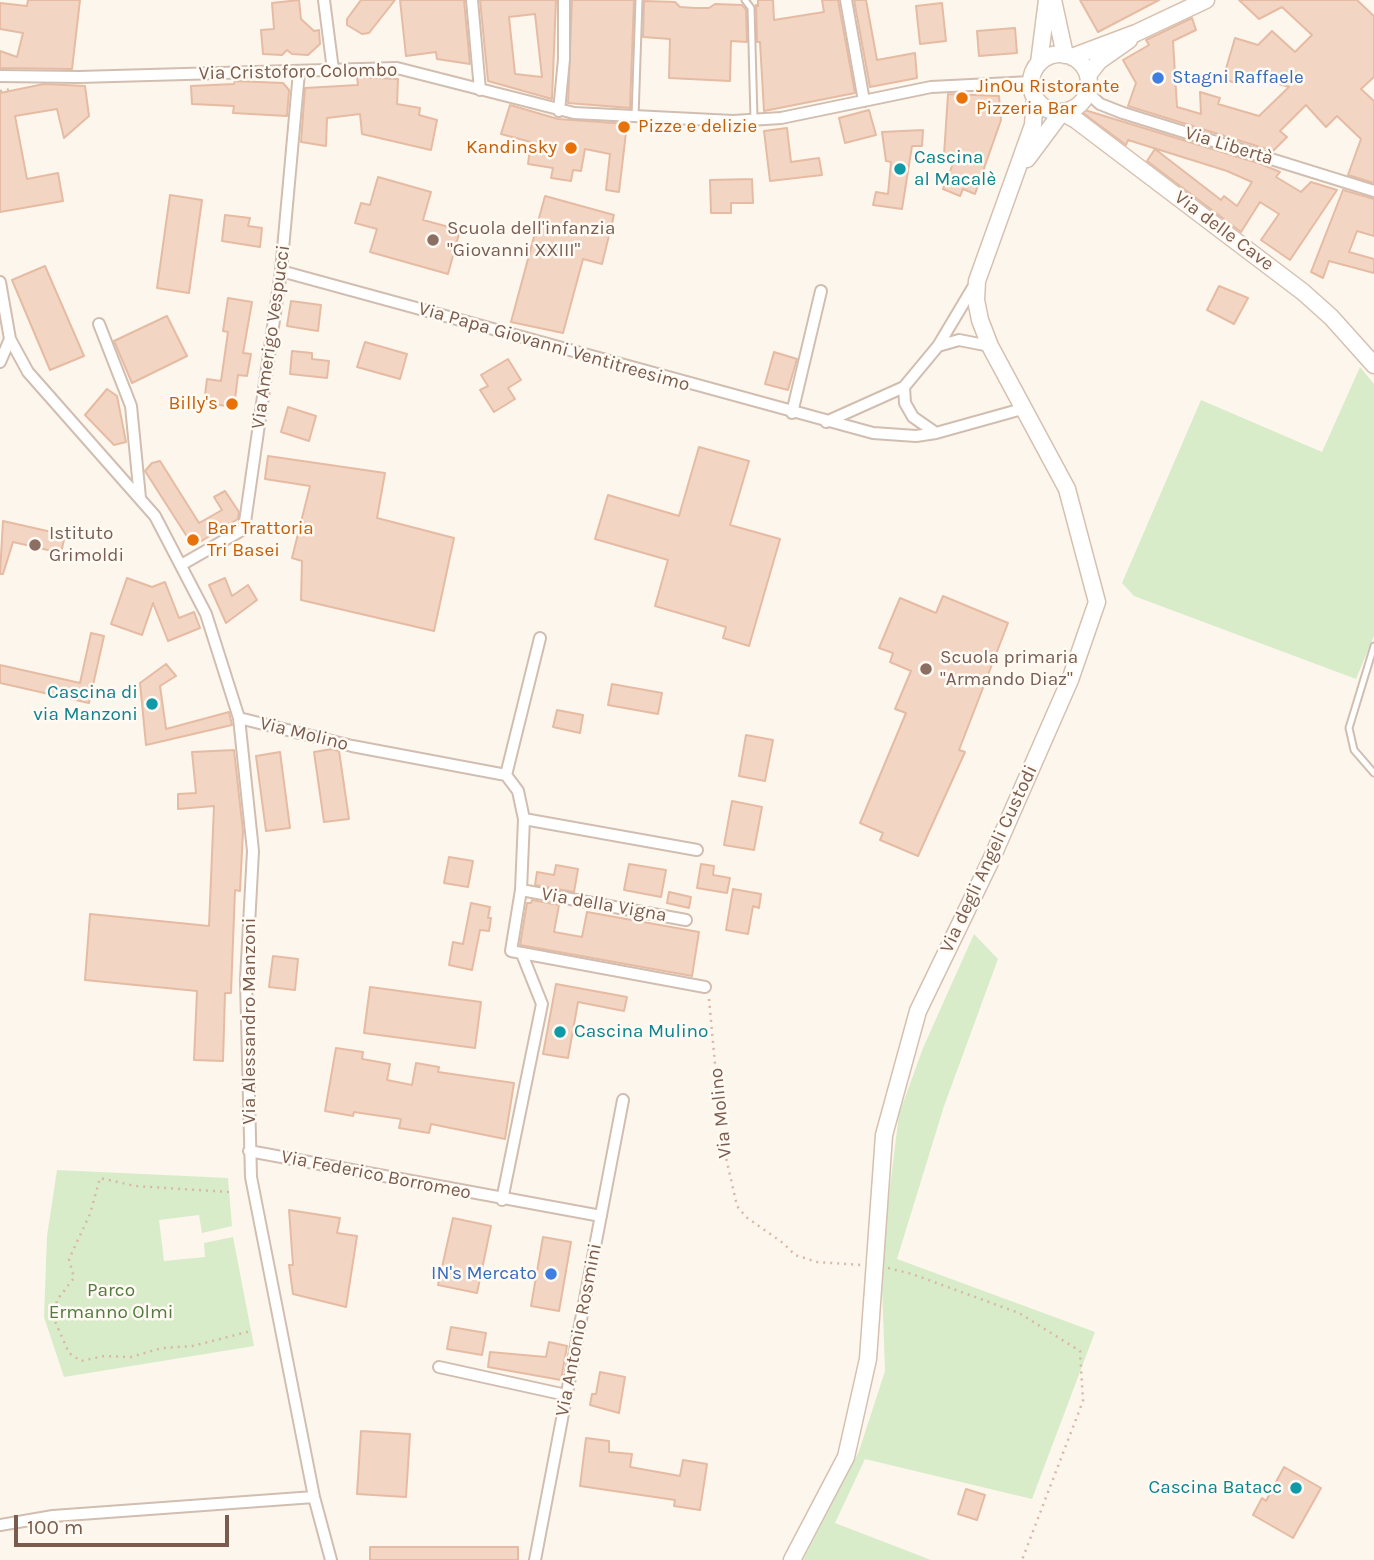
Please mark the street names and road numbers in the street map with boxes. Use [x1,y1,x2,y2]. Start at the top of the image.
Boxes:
street label: Via Cristoforo Colombo [198,59,398,85]
street label: Via Libertà [1182,122,1276,170]
street label: Via delle Cave [1170,186,1278,276]
street label: Via Amerigo Vespucci [247,244,295,430]
street label: Via Papa Giovanni Ventitreesimo [416,297,692,397]
street label: Via Molino [257,712,351,756]
street label: Via degli Angeli Custodi [935,762,1043,956]
street label: Via della Vigna [540,883,668,927]
street label: Via Alessandro Manzoni [239,918,261,1124]
street label: Via Molino [705,1067,737,1159]
street label: Via Federico Borromeo [279,1145,473,1205]
street label: Via Antonio Rosmini [551,1242,607,1418]

